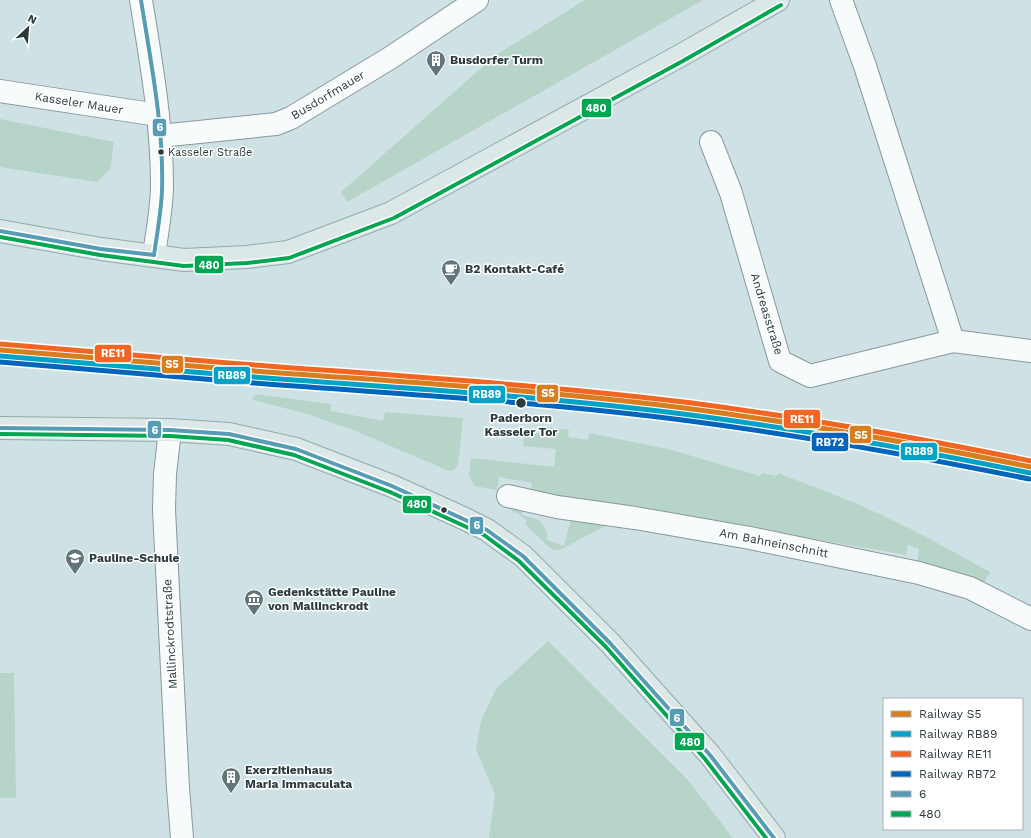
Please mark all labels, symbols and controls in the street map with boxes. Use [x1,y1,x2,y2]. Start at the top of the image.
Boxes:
north arrow [8,8,48,48]
text: N [26,12,39,27]
building icon: Busdorfer Turm [425,49,447,77]
place label: Busdorfer Turm [450,53,543,67]
street label: Busdorfmauer [289,67,367,122]
street label: Kasseler Mauer [34,89,124,117]
line badge: 480 [581,98,612,118]
text: 480 [585,102,607,115]
line badge: 6 [152,118,167,137]
text: 6 [157,121,164,134]
place label: Kasseler Straße [168,146,252,159]
marker: Kasseler Straße [156,147,166,157]
line badge: 480 [194,255,224,274]
cafe icon: B2 Kontakt-Café [440,258,462,286]
text: 480 [198,259,220,272]
place label: B2 Kontakt-Café [465,262,564,276]
street label: Andreasstraße [748,271,786,357]
line badge: RE11 [94,344,132,363]
text: RE11 [101,347,125,360]
line badge: S5 [161,355,184,374]
text: S5 [165,358,179,371]
line badge: RB89 [213,366,251,385]
text: RB89 [218,369,247,382]
line badge: S5 [536,384,559,403]
line badge: RB89 [468,385,506,404]
text: S5 [541,387,555,400]
text: RB89 [473,388,502,401]
marker: Paderborn Kasseler Tor [514,396,528,410]
line badge: RE11 [783,409,821,429]
place label: Paderborn Kasseler Tor [484,411,558,439]
text: RE11 [790,413,814,426]
line badge: 6 [147,420,162,439]
text: 6 [152,424,159,437]
line badge: S5 [849,425,872,444]
text: S5 [854,429,868,442]
line badge: RB72 [811,432,849,452]
text: RB72 [816,436,845,449]
line badge: RB89 [900,442,938,461]
text: RB89 [905,445,934,458]
line badge: 480 [402,495,432,514]
text: 480 [406,498,428,511]
unlabelled marker [439,505,449,515]
line badge: 6 [469,516,484,535]
text: 6 [474,519,481,532]
street label: Am Bahneinschnitt [718,526,830,560]
school or university icon: Pauline-Schule [64,547,86,575]
place label: Pauline-Schule [89,551,180,565]
street label: Mallinckrodtstraße [160,579,180,689]
place label: Gedenkstätte Pauline von Mallinckrodt [267,585,396,613]
museum icon: Gedenkstätte Pauline von Mallinckrodt [243,588,265,616]
legend [883,698,1023,830]
text: Railway S5 [919,707,981,721]
line badge: 6 [669,708,685,727]
text: 6 [674,712,681,725]
text: Railway RB89 [919,727,997,741]
line badge: 480 [674,732,705,751]
text: 480 [679,736,701,749]
text: Railway RE11 [919,747,992,761]
place label: Exerzitienhaus Maria Immaculata [245,763,352,791]
building icon: Exerzitienhaus Maria Immaculata [220,766,242,794]
text: Railway RB72 [919,767,996,781]
text: 6 [919,787,926,801]
text: 480 [919,807,941,821]

